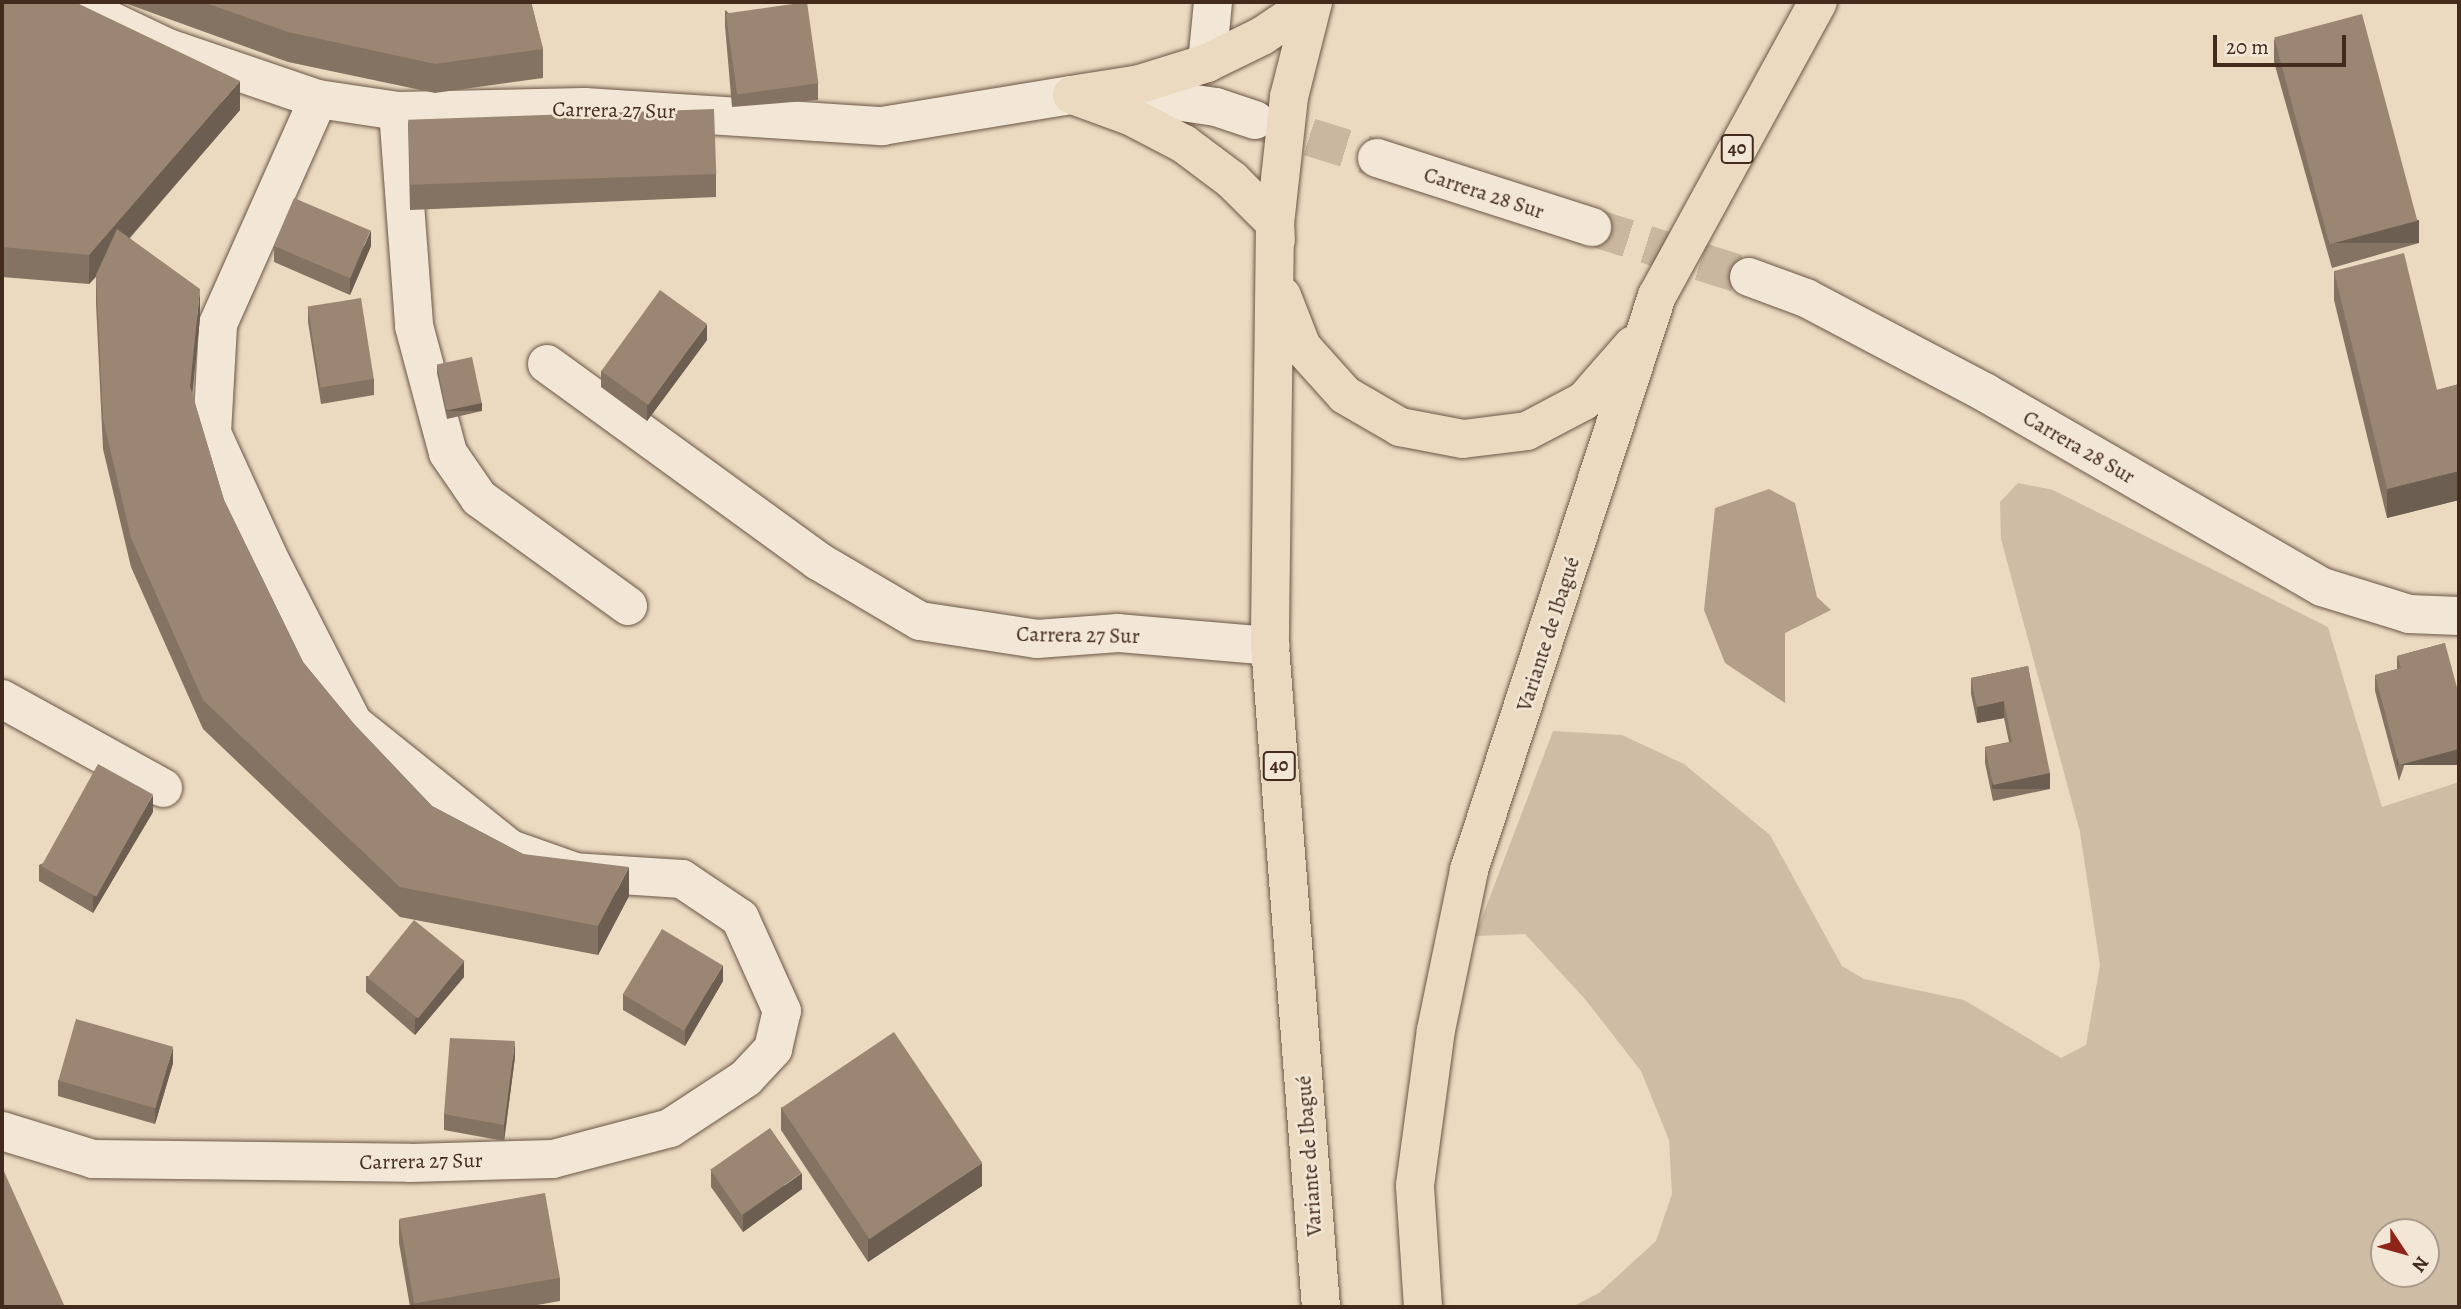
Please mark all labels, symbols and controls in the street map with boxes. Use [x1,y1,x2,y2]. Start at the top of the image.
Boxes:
scale bar [2216,21,2349,65]
text: 20 m [2226,33,2269,61]
street label: Carrera 27 Sur [552,96,676,124]
road number: 40 [1720,134,1754,164]
street label: Carrera 28 Sur [1421,162,1547,224]
street label: Carrera 28 Sur [2019,405,2139,489]
street label: Variante de Ibagué [1511,554,1585,714]
street label: Carrera 27 Sur [1016,621,1140,649]
road number: 40 [1262,750,1296,782]
street label: Variante de Ibagué [1291,1075,1327,1237]
street label: Carrera 27 Sur [359,1147,483,1175]
north arrow [2370,1218,2440,1288]
text: N [2406,1251,2435,1277]

